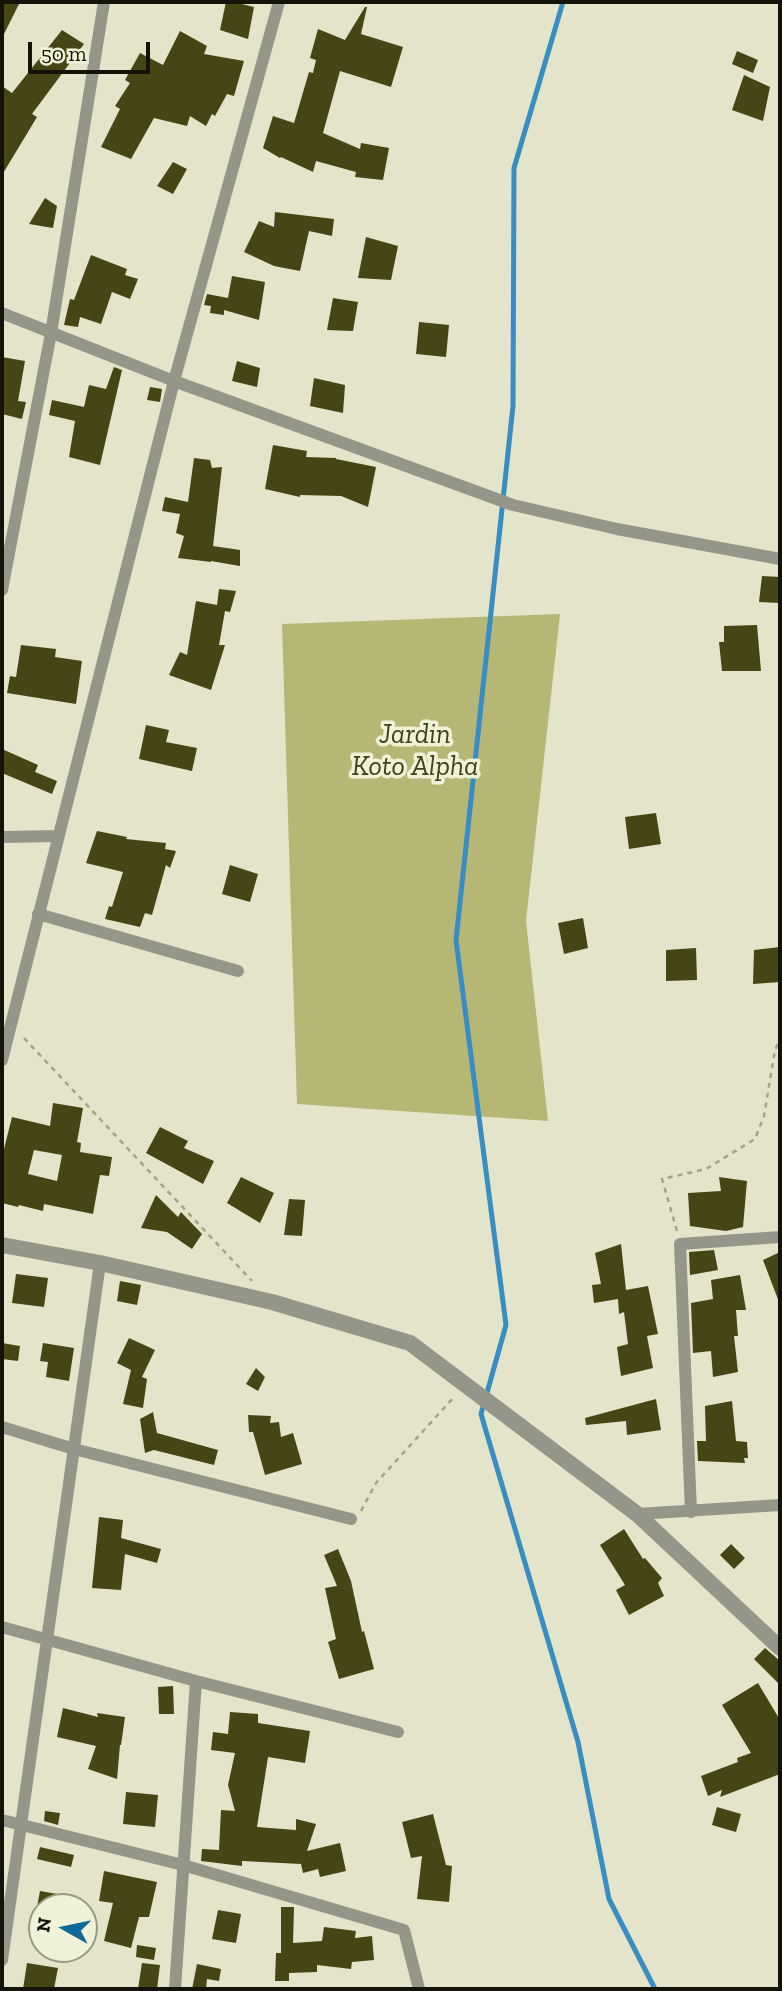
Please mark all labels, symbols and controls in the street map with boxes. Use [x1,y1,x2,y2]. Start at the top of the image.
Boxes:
scale bar [32,28,154,72]
text: 50 m [41,41,87,66]
park label: Jardin Koto Alpha [352,718,478,784]
north arrow [28,1893,98,1963]
text: N [31,1916,56,1934]

